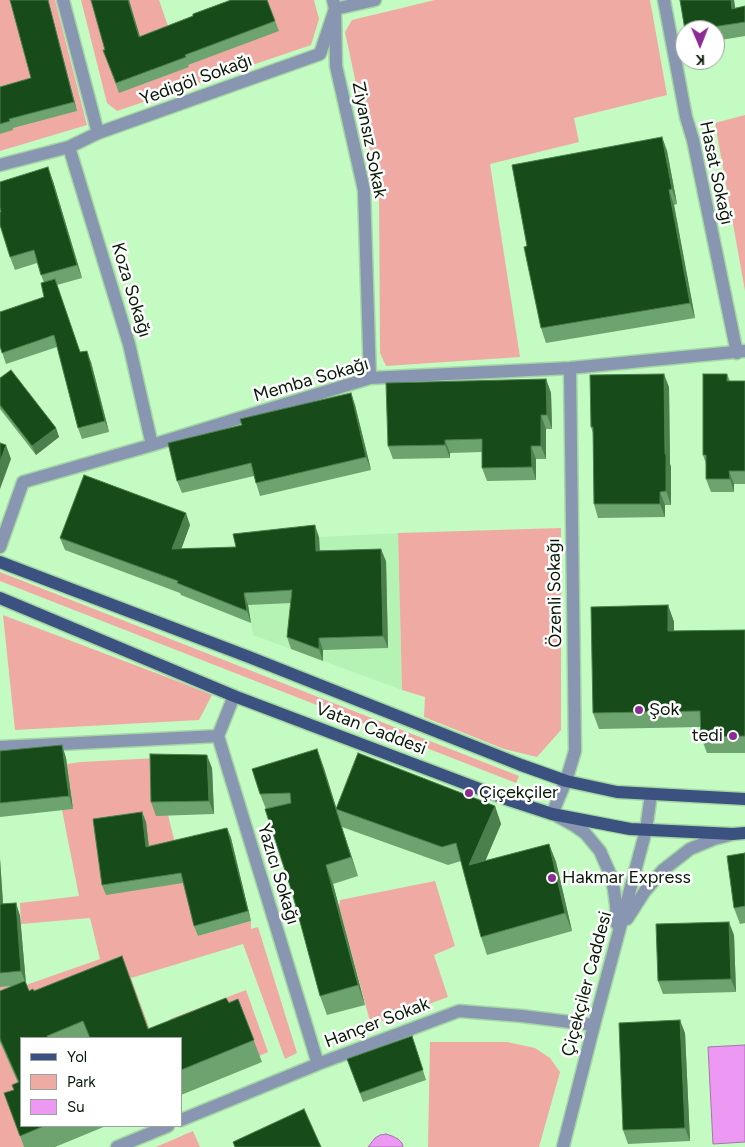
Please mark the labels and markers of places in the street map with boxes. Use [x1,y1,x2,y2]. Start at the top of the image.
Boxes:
place label: Şok [649,699,679,721]
marker: Şok [633,704,645,716]
place label: tedi [692,725,723,747]
marker: tedi [727,730,739,742]
place label: Çiçekçiler [479,782,558,804]
marker: Çiçekçiler [463,787,475,799]
place label: Hakmar Express [562,867,691,889]
marker: Hakmar Express [546,872,558,884]

